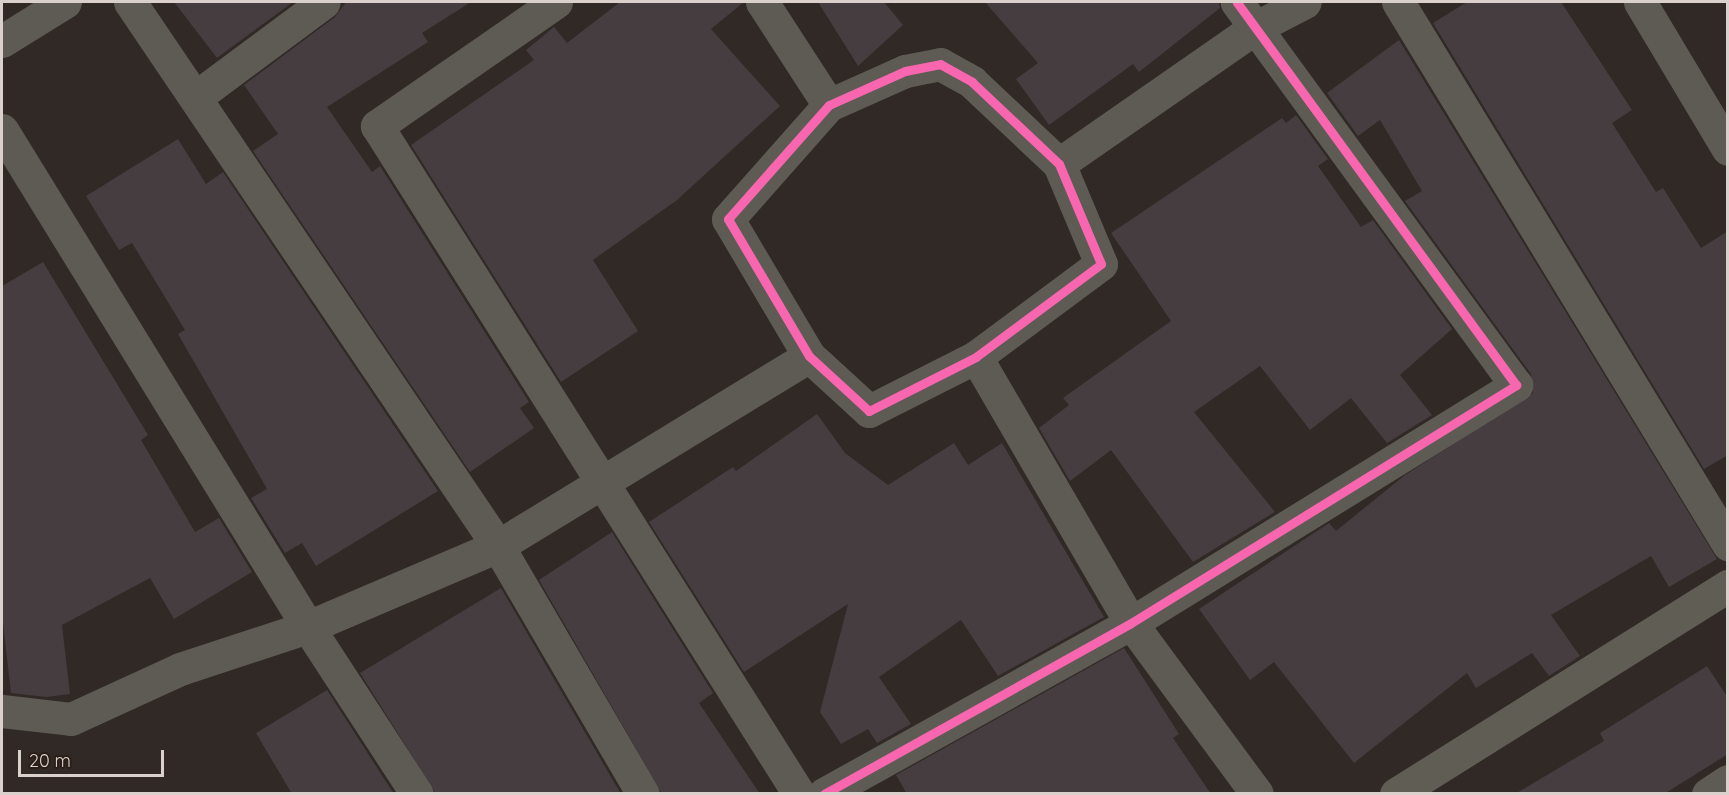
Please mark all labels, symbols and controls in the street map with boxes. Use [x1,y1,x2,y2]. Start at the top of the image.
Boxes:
scale bar [21,738,166,776]
text: 20 m [29,749,71,772]

